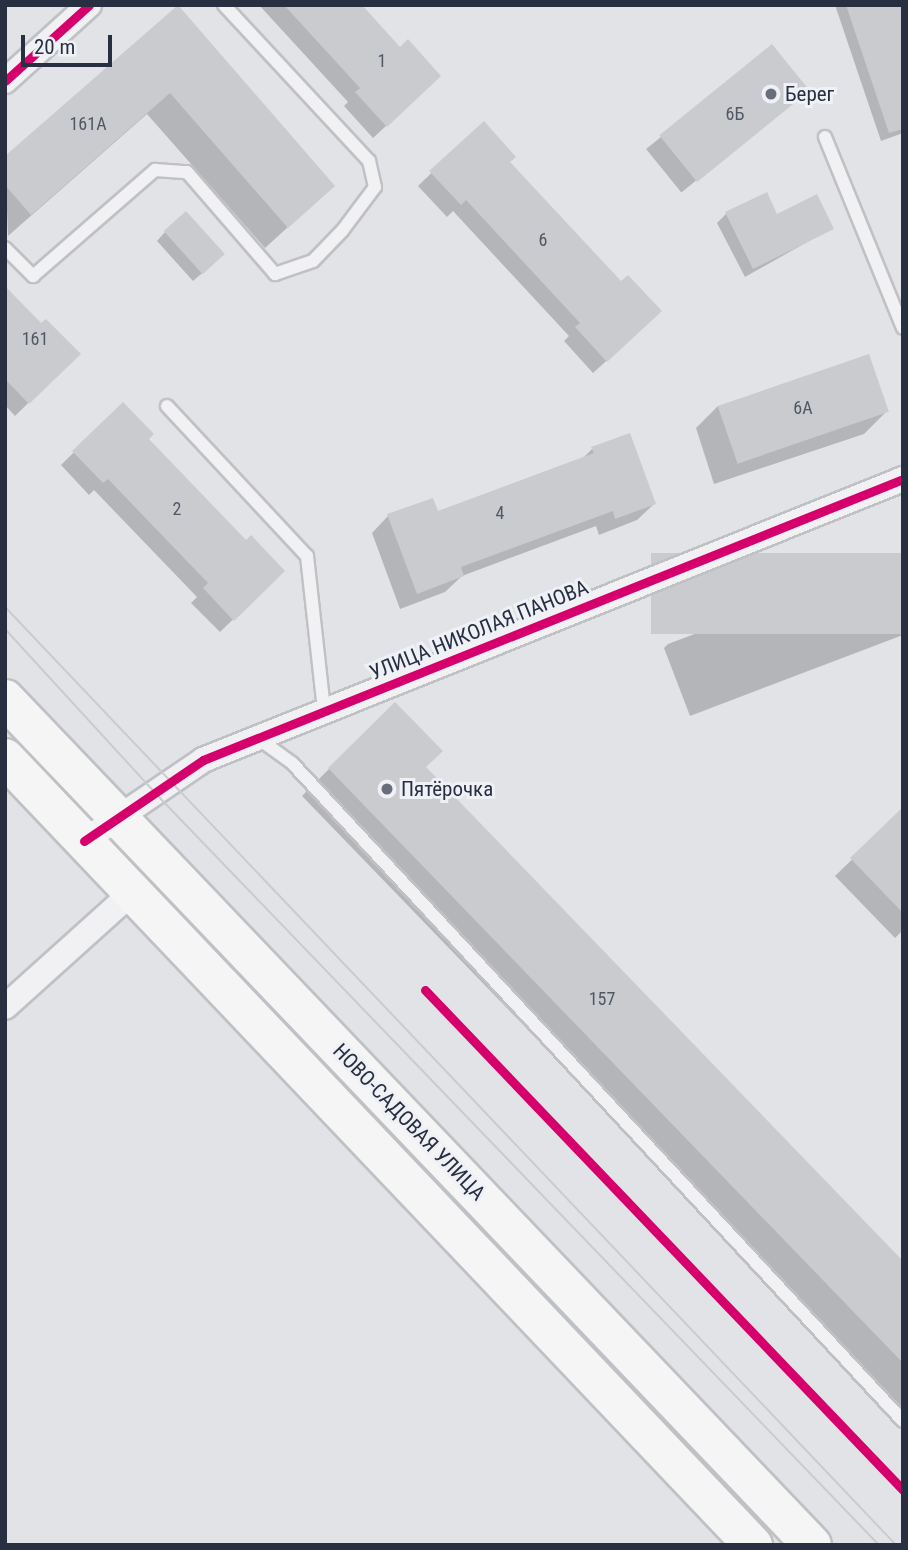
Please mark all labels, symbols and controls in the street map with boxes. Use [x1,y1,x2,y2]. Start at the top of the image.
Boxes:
scale bar [24,21,116,65]
text: 20 m [34,35,75,59]
house number: 1 [378,50,386,72]
place label: Берег [785,81,834,107]
marker: Берег [763,86,779,102]
house number: 6Б [726,103,744,125]
house number: 161А [69,113,107,135]
house number: 6 [539,229,547,251]
house number: 161 [22,328,48,350]
house number: 6А [793,397,813,419]
house number: 2 [173,498,181,520]
house number: 4 [496,502,504,524]
street label: УЛИЦА НИКОЛАЯ ПАНОВА [366,575,592,685]
place label: Пятёрочка [401,776,493,802]
marker: Пятёрочка [379,781,395,797]
house number: 157 [589,988,615,1010]
street label: НОВО-САДОВАЯ УЛИЦА [328,1038,490,1206]

